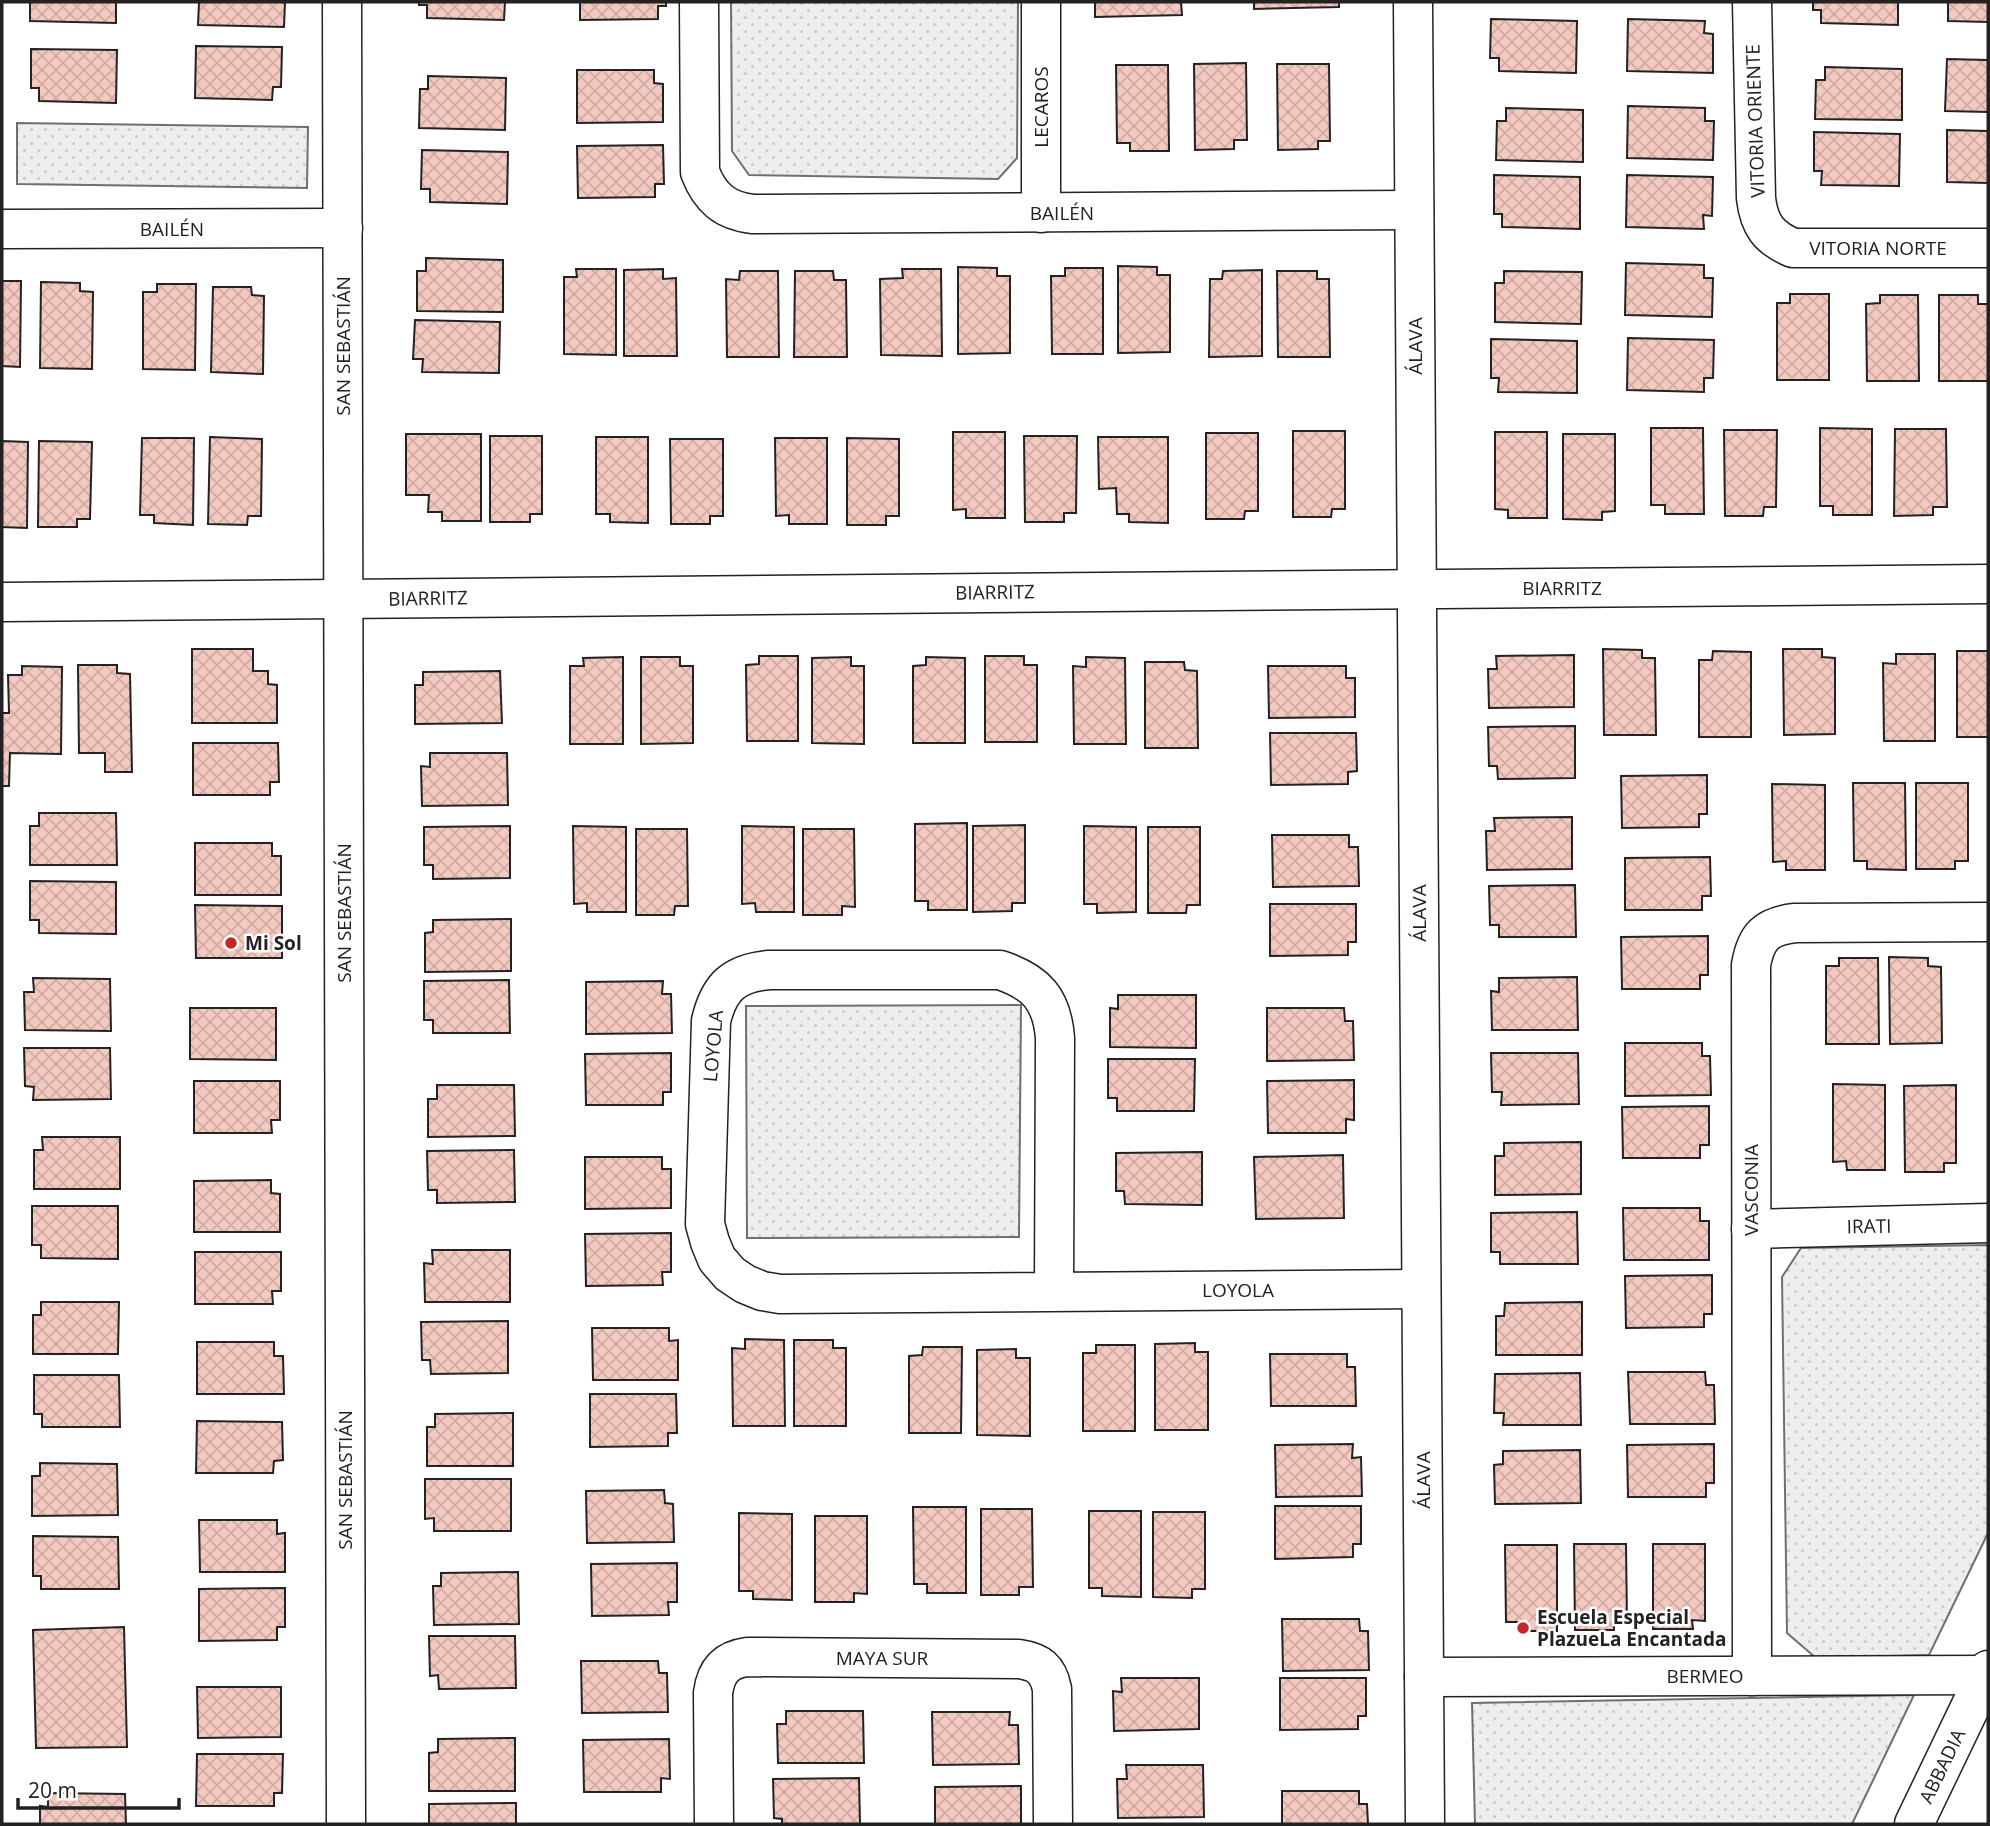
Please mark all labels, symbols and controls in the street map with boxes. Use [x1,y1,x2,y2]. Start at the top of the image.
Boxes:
street label: VITORIA ORIENTE [1739,44,1771,198]
street label: LECAROS [1028,66,1054,148]
street label: BAILÉN [1030,200,1094,226]
street label: BAILÉN [140,216,204,242]
street label: VITORIA NORTE [1809,235,1947,261]
street label: SAN SEBASTIÁN [330,276,356,416]
street label: ÁLAVA [1402,317,1428,375]
street label: BIARRITZ [1522,575,1602,601]
street label: BIARRITZ [955,578,1035,606]
street label: BIARRITZ [388,584,468,612]
street label: SAN SEBASTIÁN [331,843,357,983]
street label: ÁLAVA [1406,884,1432,942]
place label: Mi Sol [245,930,302,956]
marker: Mi Sol [223,935,239,951]
street label: LOYOLA [697,1009,729,1083]
street label: VASCONIA [1738,1144,1764,1236]
street label: IRATI [1846,1213,1892,1239]
street label: LOYOLA [1202,1277,1274,1303]
street label: SAN SEBASTIÁN [332,1410,358,1550]
street label: ÁLAVA [1410,1451,1436,1509]
place label: Escuela Especial PlazueLa Encantada [1537,1604,1726,1652]
marker: Escuela Especial PlazueLa Encantada [1515,1620,1531,1636]
street label: MAYA SUR [836,1645,929,1671]
street label: BERMEO [1667,1663,1743,1689]
street label: ABBADIA [1913,1724,1971,1808]
scale bar [18,1766,178,1810]
text: 20 m [28,1776,77,1804]

